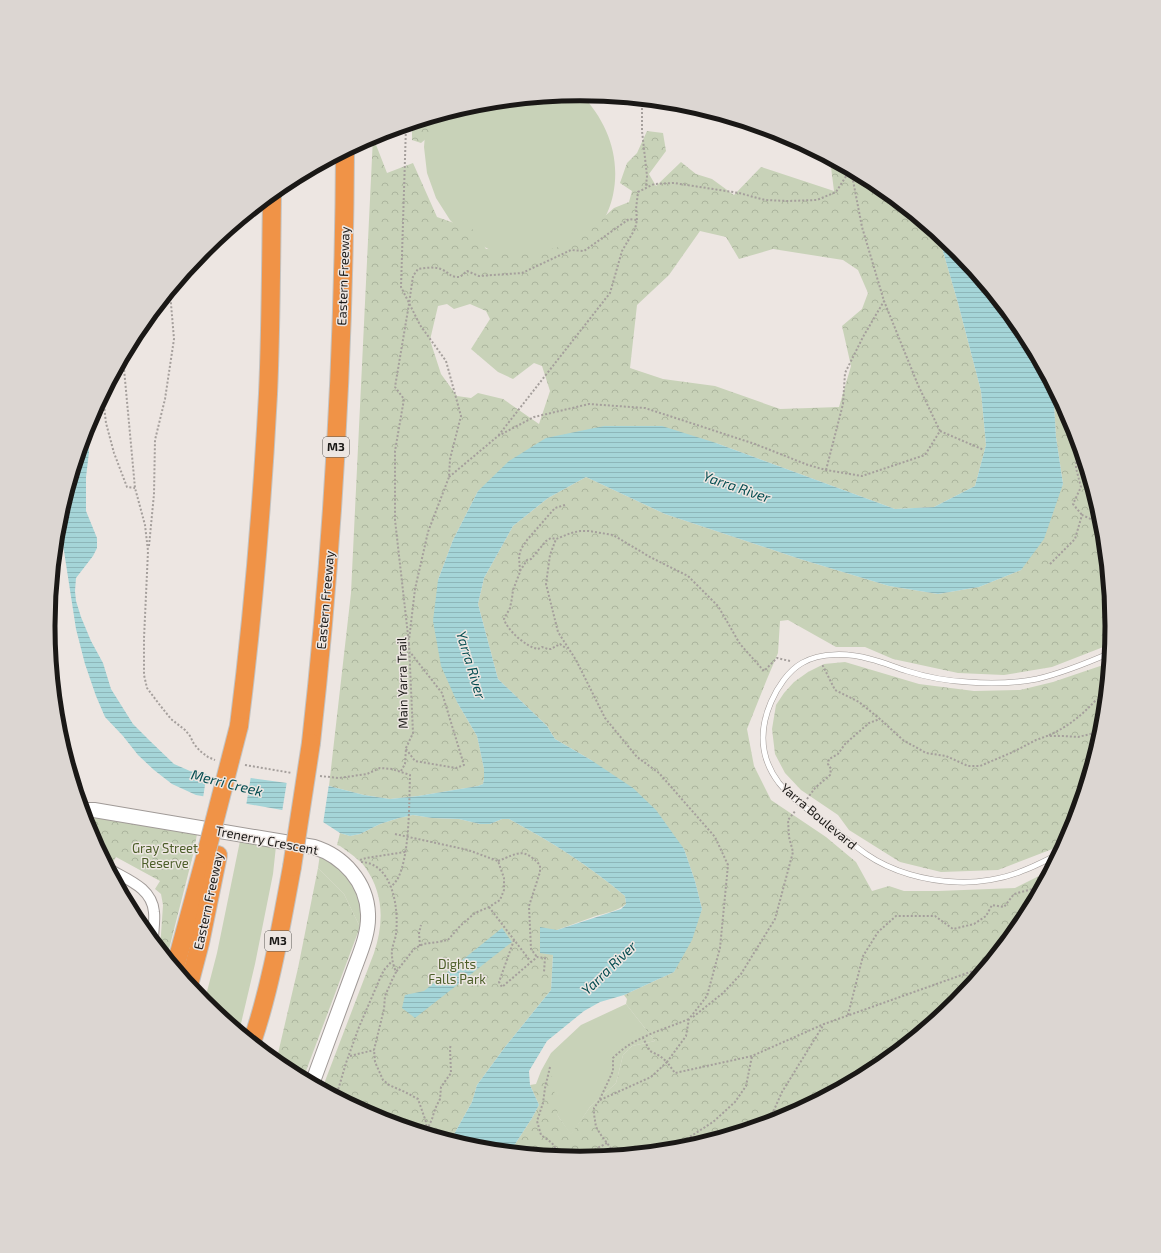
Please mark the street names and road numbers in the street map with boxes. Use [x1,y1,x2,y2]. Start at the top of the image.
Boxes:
street label: Eastern Freeway [333,226,353,326]
road number: M3 [323,437,349,457]
street label: Eastern Freeway [313,550,337,650]
street label: Main Yarra Trail [393,637,411,729]
street label: Yarra Boulevard [778,780,860,852]
street label: Trenerry Crescent [214,822,320,858]
street label: Eastern Freeway [190,851,226,951]
road number: M3 [265,931,291,951]

